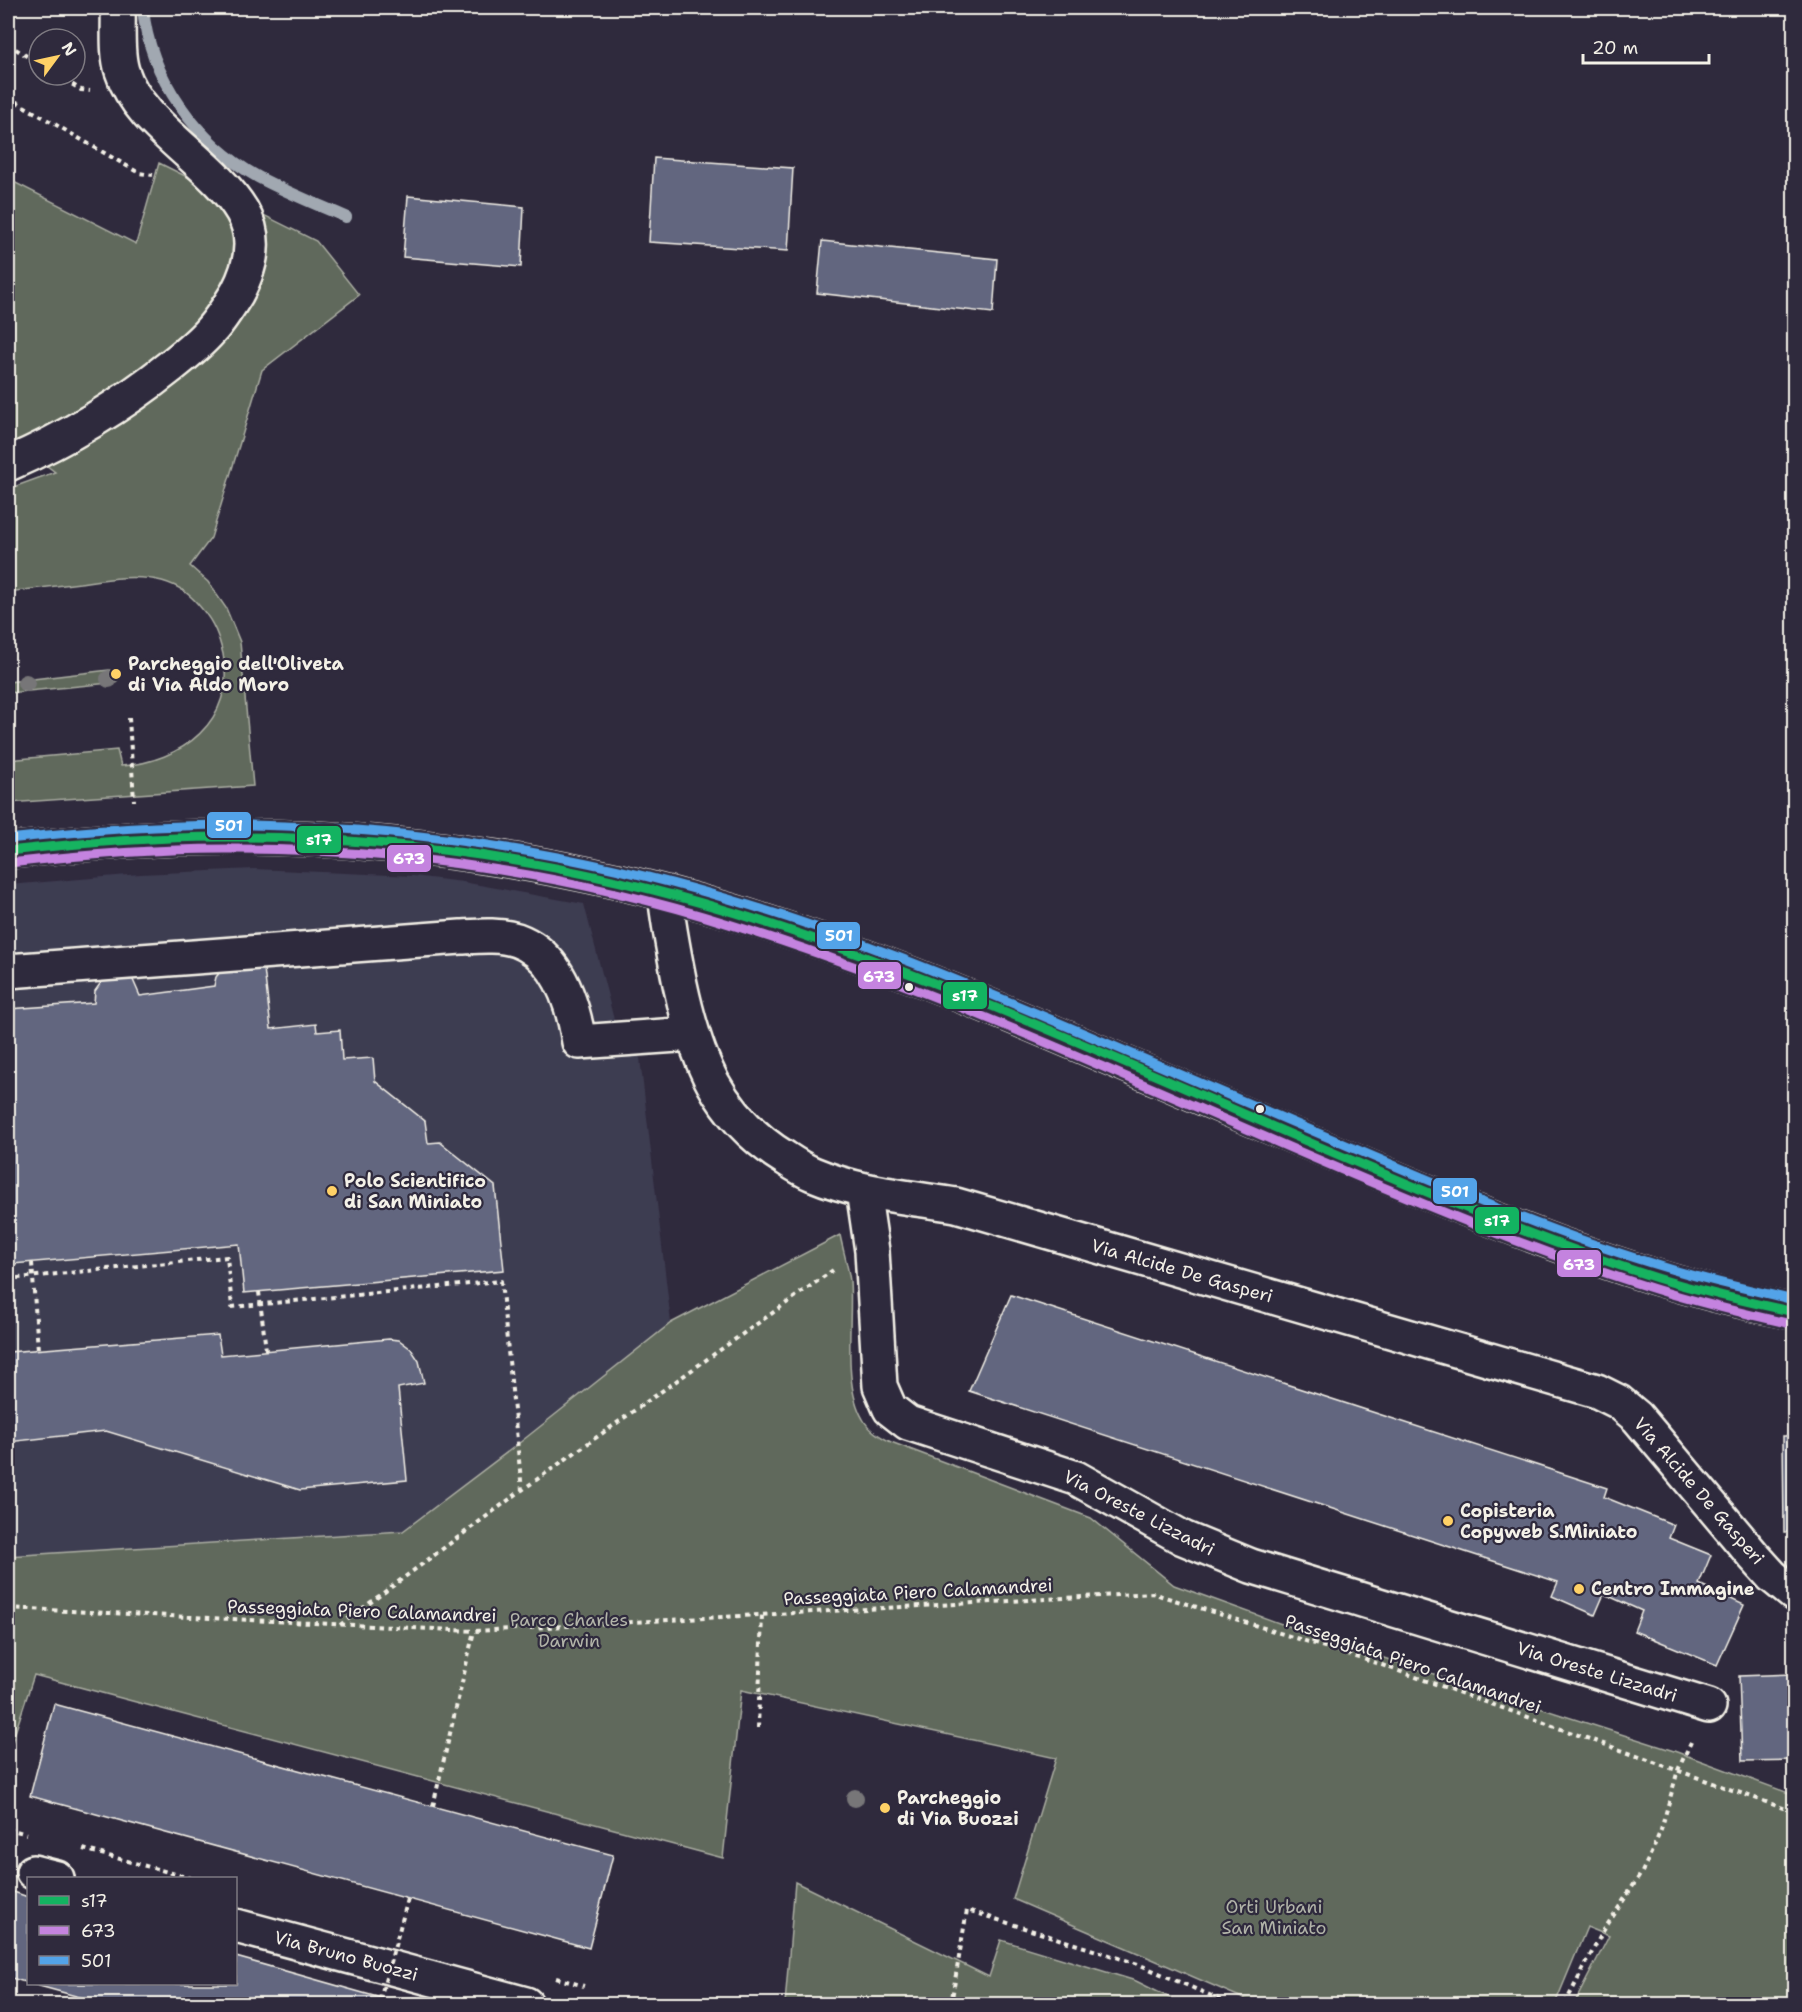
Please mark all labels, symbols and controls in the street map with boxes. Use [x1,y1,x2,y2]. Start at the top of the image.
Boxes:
north arrow [27,27,87,87]
scale bar [1583,27,1709,65]
text: 20 m [1592,36,1638,60]
text: N [57,38,81,60]
place label: Parcheggio dell'Oliveta di Via Aldo Moro [128,652,345,697]
marker: Parcheggio dell'Oliveta di Via Aldo Moro [109,667,123,681]
line badge: 501 [206,811,252,839]
text: 501 [215,815,243,836]
line badge: s17 [296,825,342,854]
text: s17 [306,829,332,850]
line badge: 673 [386,844,432,873]
text: 673 [393,848,425,869]
line badge: 501 [816,921,861,950]
text: 501 [825,925,853,946]
line badge: 673 [857,961,902,990]
text: 673 [863,966,895,987]
unlabelled marker [903,981,915,993]
line badge: s17 [942,981,988,1010]
text: s17 [952,985,978,1006]
unlabelled marker [1254,1103,1266,1115]
place label: Polo Scientifico di San Miniato [344,1169,486,1214]
line badge: 501 [1432,1177,1478,1205]
text: 501 [1441,1181,1469,1202]
marker: Polo Scientifico di San Miniato [325,1184,339,1198]
line badge: s17 [1474,1206,1520,1235]
text: s17 [1484,1210,1510,1231]
street label: Via Alcide De Gasperi [1088,1234,1276,1308]
line badge: 673 [1556,1249,1602,1278]
text: 673 [1563,1254,1595,1275]
street label: Via Alcide De Gasperi [1628,1412,1770,1570]
street label: Via Oreste Lizzadri [1059,1464,1219,1562]
place label: Copisteria Copyweb S.Miniato [1460,1499,1637,1544]
marker: Copisteria Copyweb S.Miniato [1441,1514,1455,1528]
street label: Passeggiata Piero Calamandrei [783,1573,1053,1611]
place label: Centro Immagine [1591,1577,1755,1601]
marker: Centro Immagine [1572,1582,1586,1596]
street label: Passeggiata Piero Calamandrei [227,1594,497,1628]
park label: Parco Charles Darwin [510,1608,628,1653]
street label: Passeggiata Piero Calamandrei [1282,1609,1544,1719]
street label: Via Oreste Lizzadri [1514,1636,1680,1708]
place label: Parcheggio di Via Buozzi [897,1786,1019,1831]
marker: Parcheggio di Via Buozzi [878,1801,892,1815]
legend [27,1877,237,1985]
text: s17 [81,1889,108,1913]
park label: Orti Urbani San Miniato [1221,1895,1327,1940]
text: 673 [81,1919,115,1943]
street label: Via Bruno Buozzi [271,1925,421,1987]
text: 501 [81,1949,111,1973]

